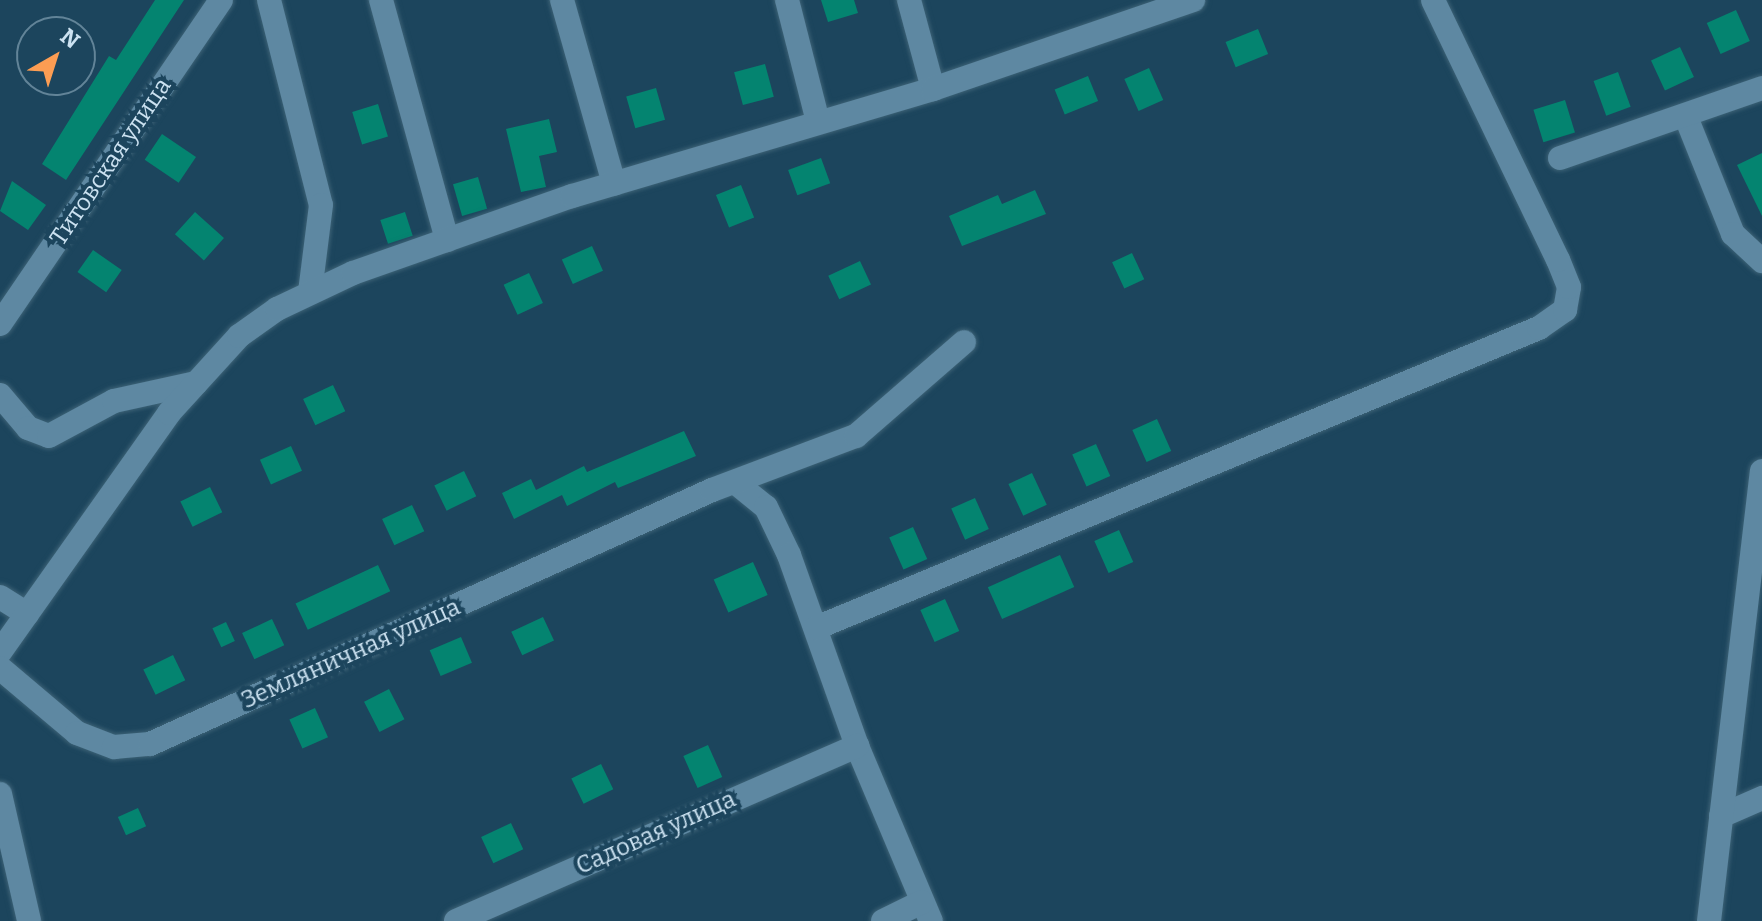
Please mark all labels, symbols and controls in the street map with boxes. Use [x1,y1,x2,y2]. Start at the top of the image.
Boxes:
north arrow [16,16,96,96]
text: N [55,23,85,54]
street label: Титовская улица [44,73,178,251]
street label: Земляничная улица [237,593,465,715]
street label: Садовая улица [572,785,740,881]

